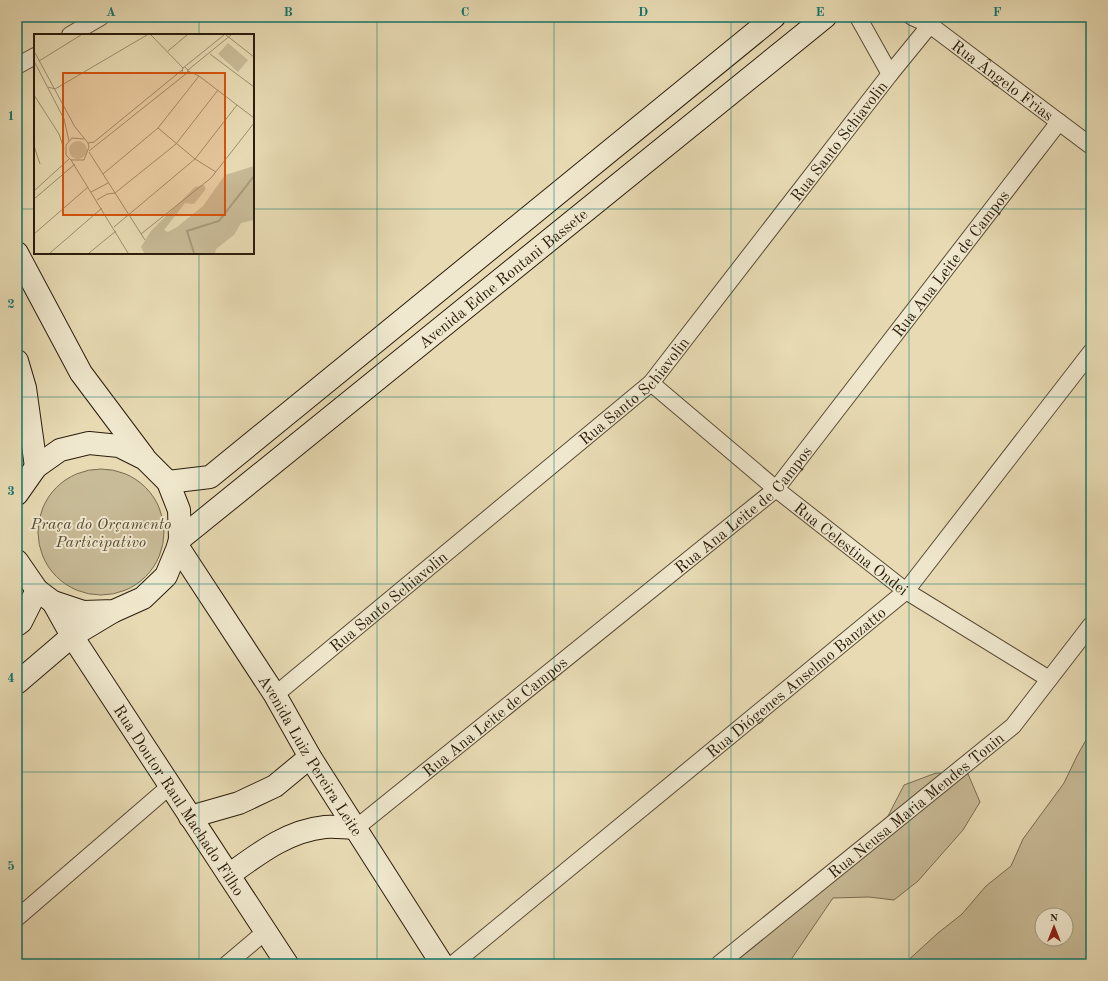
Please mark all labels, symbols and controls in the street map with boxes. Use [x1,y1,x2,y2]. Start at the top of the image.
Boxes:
text: A [106,6,116,19]
text: B [283,6,293,19]
text: C [461,6,469,19]
text: D [638,6,648,19]
text: E [816,6,825,19]
text: F [993,6,1002,19]
inset map [34,34,254,254]
street label: Rua Ângelo Frias [948,38,1056,125]
street label: Rua Santo Schiavolin [789,78,892,205]
text: 1 [7,110,15,123]
street label: Rua Ana Leite de Campos [890,188,1013,341]
street label: Avenida Edne Rontani Bassete [416,207,591,352]
text: 2 [7,298,15,311]
street label: Rua Santo Schiavolin [577,335,693,449]
street label: Rua Ana Leite de Campos [673,444,816,577]
text: 3 [7,485,15,498]
street label: Rua Celestina Ondei [790,500,910,599]
park label: Praça do Orçamento Participativo [30,517,171,551]
street label: Rua Santo Schiavolin [328,549,451,656]
street label: Rua Diógenes Anselmo Banzatto [704,605,890,762]
street label: Rua Ana Leite de Campos [421,655,571,781]
text: 4 [7,672,15,685]
street label: Avenida Luiz Pereira Leite [254,673,364,839]
street label: Rua Doutor Raul Machado Filho [110,703,246,899]
street label: Rua Neusa Maria Mendes Tonin [826,730,1008,882]
text: 5 [7,860,15,873]
north arrow [1034,907,1074,947]
text: N [1050,913,1059,924]

